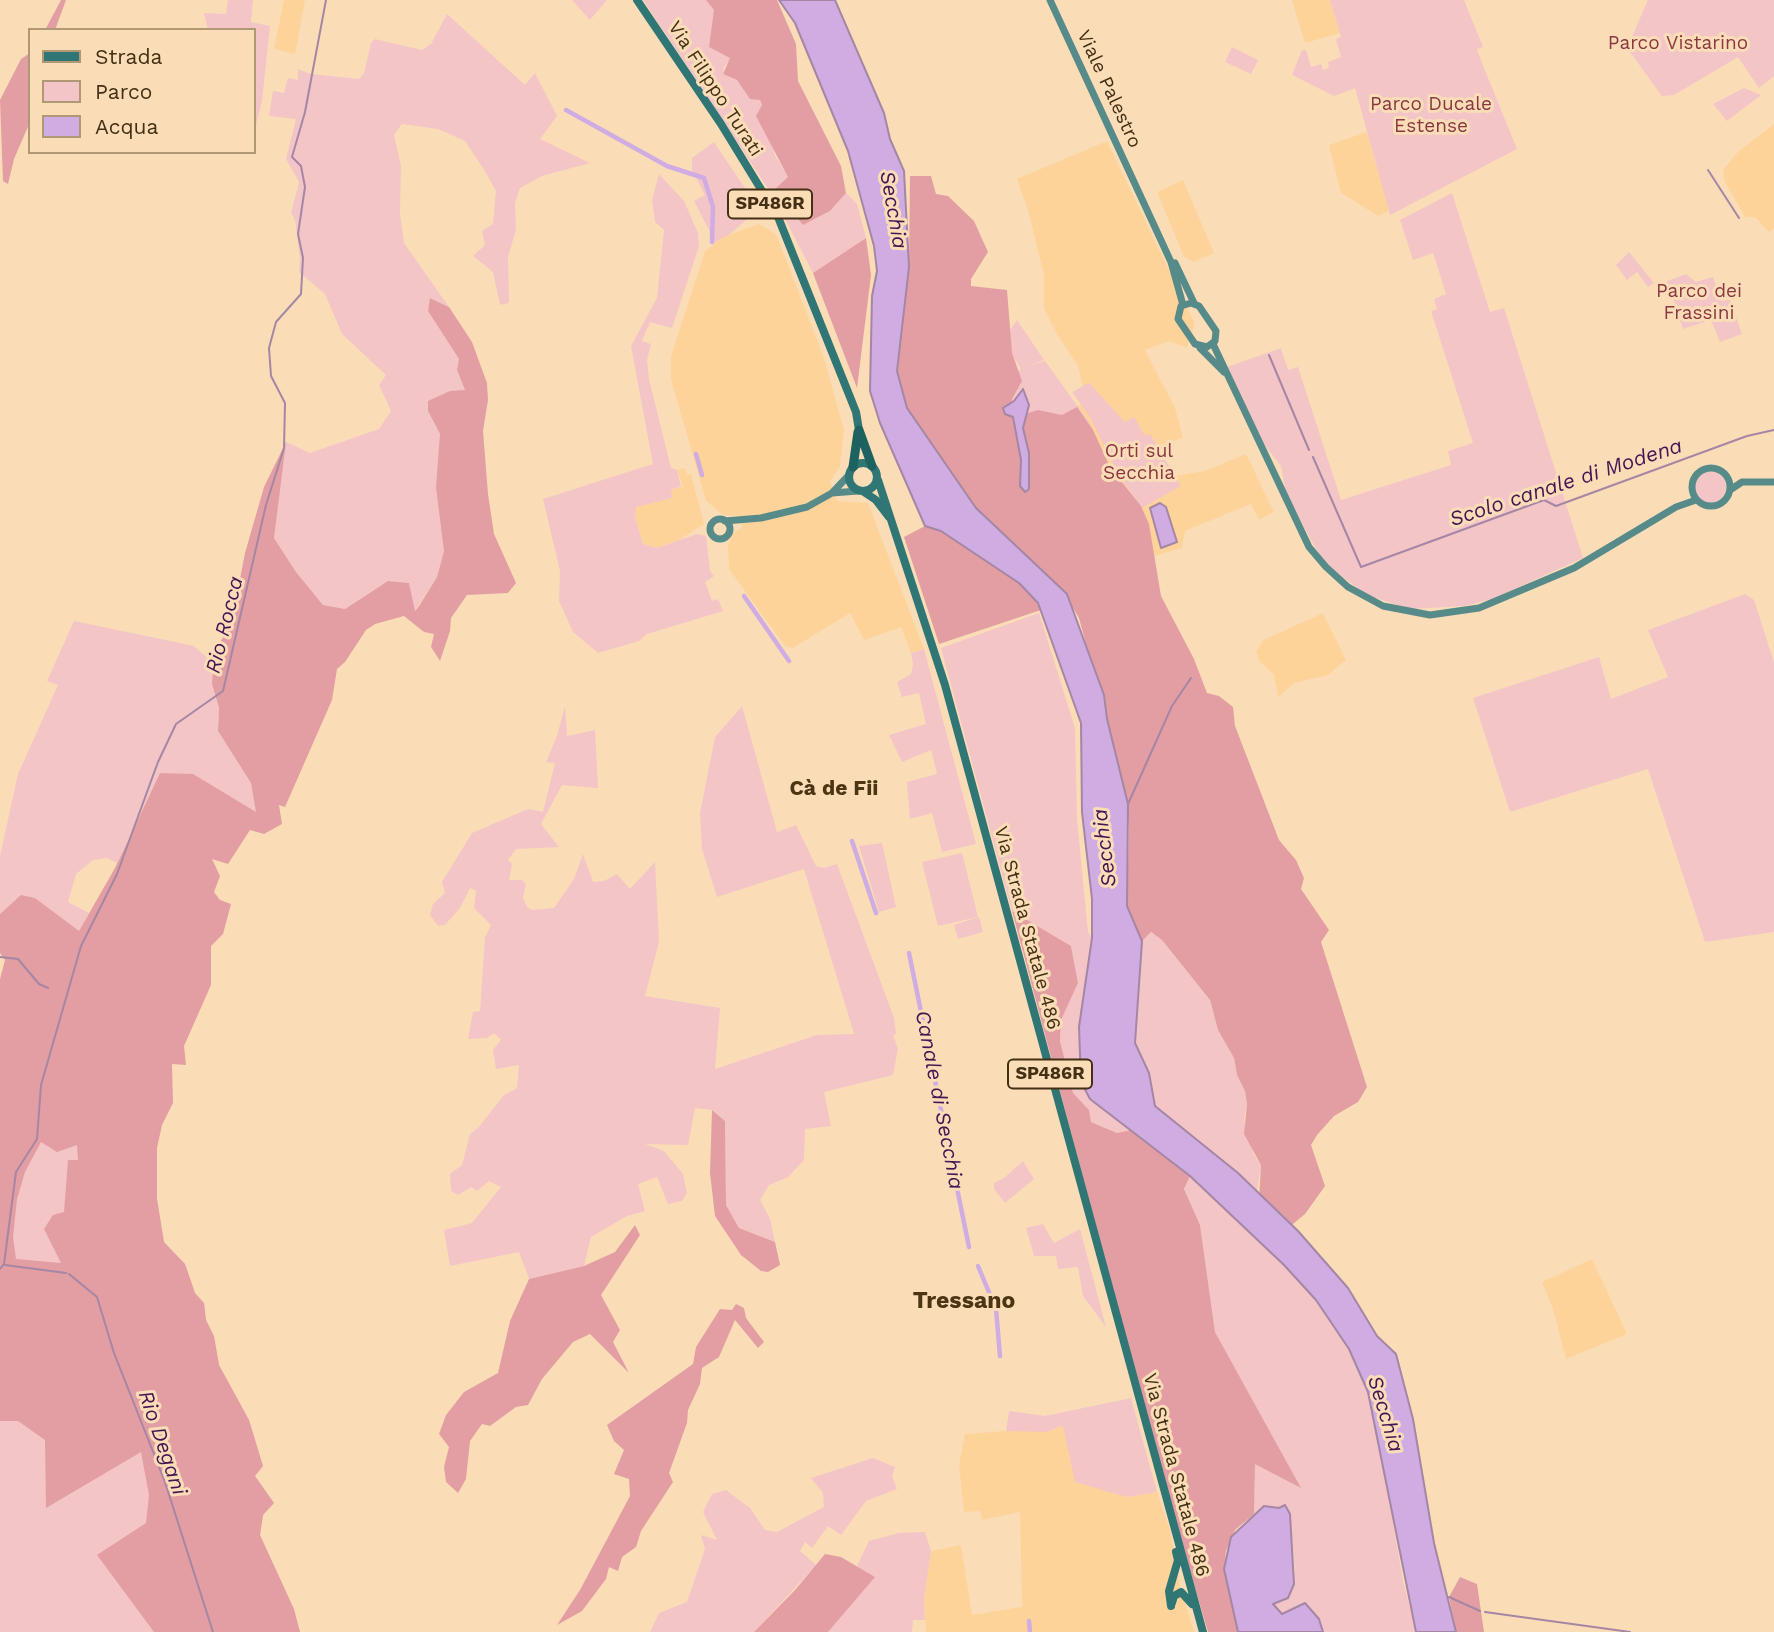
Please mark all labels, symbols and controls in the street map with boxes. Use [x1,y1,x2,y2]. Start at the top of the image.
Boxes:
street label: Via Filippo Turati [663,17,767,161]
street label: Viale Palestro [1072,26,1146,152]
legend [28,28,256,154]
park label: Parco Vistarino [1608,32,1748,54]
text: Strada [95,44,162,69]
text: Parco [95,79,152,104]
park label: Parco Ducale Estense [1370,93,1492,137]
text: Acqua [95,114,158,139]
water label: Secchia [874,169,912,251]
road number: SP486R [728,190,812,218]
park label: Parco dei Frassini [1656,280,1742,324]
water label: Scolo canale di Modena [1446,433,1686,533]
park label: Orti sul Secchia [1103,440,1175,484]
water label: Rio Rocca [201,574,249,676]
district label: Cà de Fii [790,776,878,802]
water label: Secchia [1088,807,1122,889]
street label: Via Strada Statale 486 [989,824,1065,1032]
water label: Canale di Secchia [909,1008,969,1192]
road number: SP486R [1008,1059,1092,1088]
district label: Tressano [913,1287,1015,1315]
street label: Via Strada Statale 486 [1138,1371,1214,1579]
water label: Secchia [1361,1373,1409,1455]
water label: Rio Degani [132,1387,192,1499]

